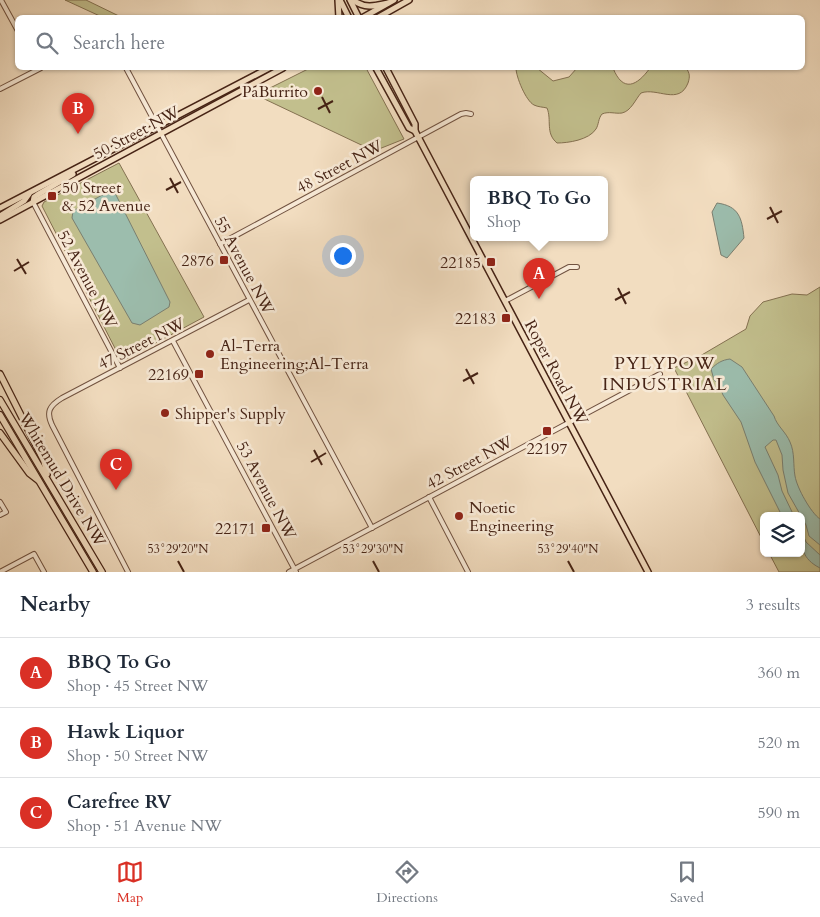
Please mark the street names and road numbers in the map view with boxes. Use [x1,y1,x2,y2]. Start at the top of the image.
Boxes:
street label: 50 Street NW [89,101,184,165]
street label: 48 Street NW [292,135,387,199]
street label: 55 Avenue NW [209,213,279,319]
street label: 52 Avenue NW [52,227,122,333]
street label: 47 Street NW [94,312,189,375]
street label: Roper Road NW [519,316,593,429]
street label: Whitemud Drive NW [13,408,111,551]
street label: 42 Street NW [422,431,517,495]
street label: 53 Avenue NW [231,438,301,544]

